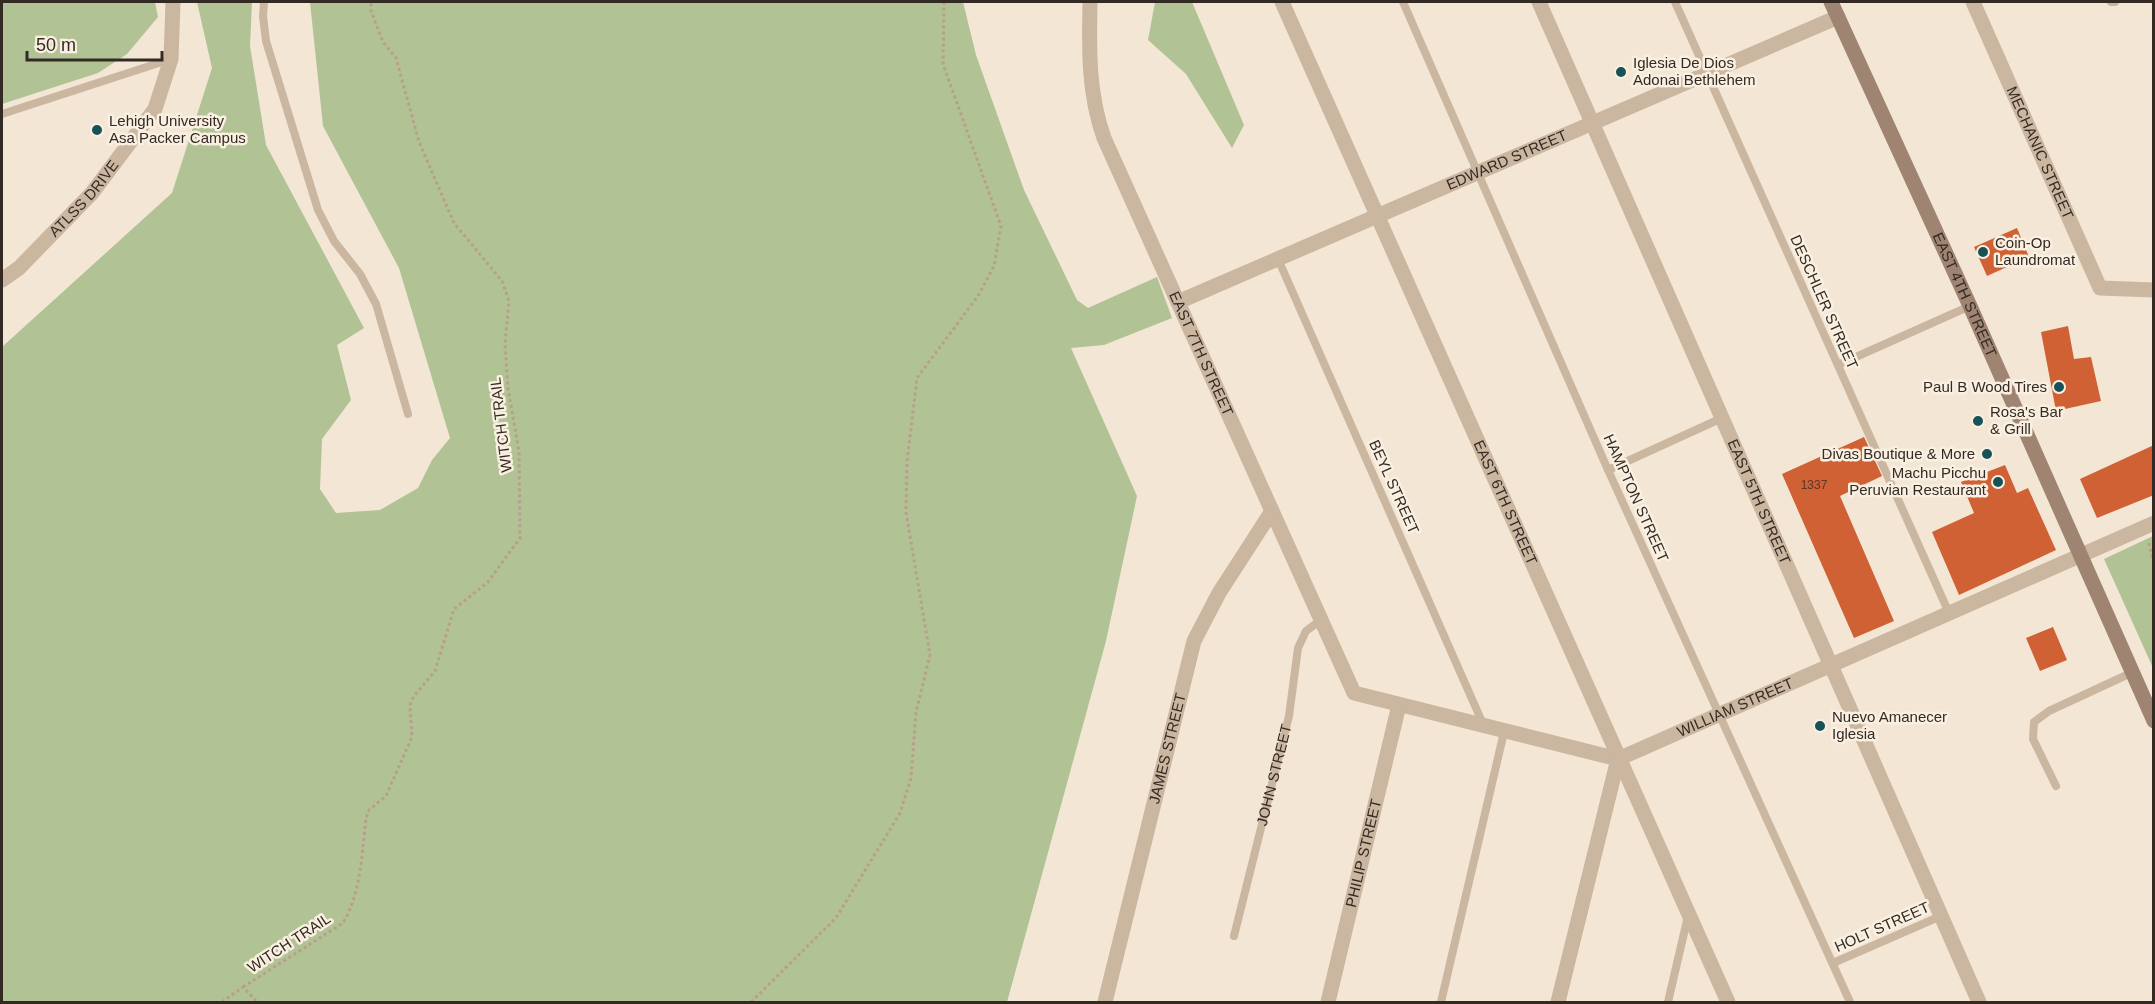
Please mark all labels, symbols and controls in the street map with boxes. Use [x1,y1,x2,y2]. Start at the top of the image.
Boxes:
scale bar [27,24,162,62]
text: 50 m [36,35,76,55]
place label: Iglesia De Dios Adonai Bethlehem [1633,54,1756,88]
marker: Iglesia De Dios Adonai Bethlehem [1614,65,1628,79]
street label: MECHANIC STREET [2004,84,2077,222]
place label: Lehigh University Asa Packer Campus [109,112,246,146]
marker: Lehigh University Asa Packer Campus [90,123,104,137]
street label: EDWARD STREET [1444,126,1569,193]
street label: ATLSS DRIVE [45,157,122,240]
street label: EAST 4TH STREET [1930,230,2001,360]
street label: DESCHLER STREET [1787,232,1862,372]
place label: Coin-Op Laundromat [1995,234,2076,268]
marker: Coin-Op Laundromat [1976,245,1990,259]
street label: EAST 7TH STREET [1166,288,1237,418]
street label: WITCH TRAIL [486,377,515,474]
place label: Paul B Wood Tires [1923,378,2047,395]
marker: Paul B Wood Tires [2052,380,2066,394]
place label: Rosa's Bar & Grill [1990,403,2063,437]
marker: Rosa's Bar & Grill [1971,414,1985,428]
street label: HAMPTON STREET [1601,431,1672,564]
street label: EAST 5TH STREET [1724,436,1794,567]
street label: BEYL STREET [1366,437,1423,536]
street label: EAST 6TH STREET [1470,437,1541,567]
place label: Divas Boutique & More [1822,445,1975,462]
marker: Divas Boutique & More [1980,447,1994,461]
place label: Machu Picchu Peruvian Restaurant [1849,464,1987,498]
marker: Machu Picchu Peruvian Restaurant [1991,475,2005,489]
house number: 1337 [1801,478,1828,492]
street label: WILLIAM STREET [1674,674,1796,740]
street label: JAMES STREET [1145,691,1189,806]
place label: Nuevo Amanecer Iglesia [1832,708,1947,742]
marker: Nuevo Amanecer Iglesia [1813,719,1827,733]
street label: JOHN STREET [1253,722,1295,827]
street label: PHILIP STREET [1342,797,1384,909]
street label: HOLT STREET [1832,898,1932,955]
street label: WITCH TRAIL [244,909,333,976]

